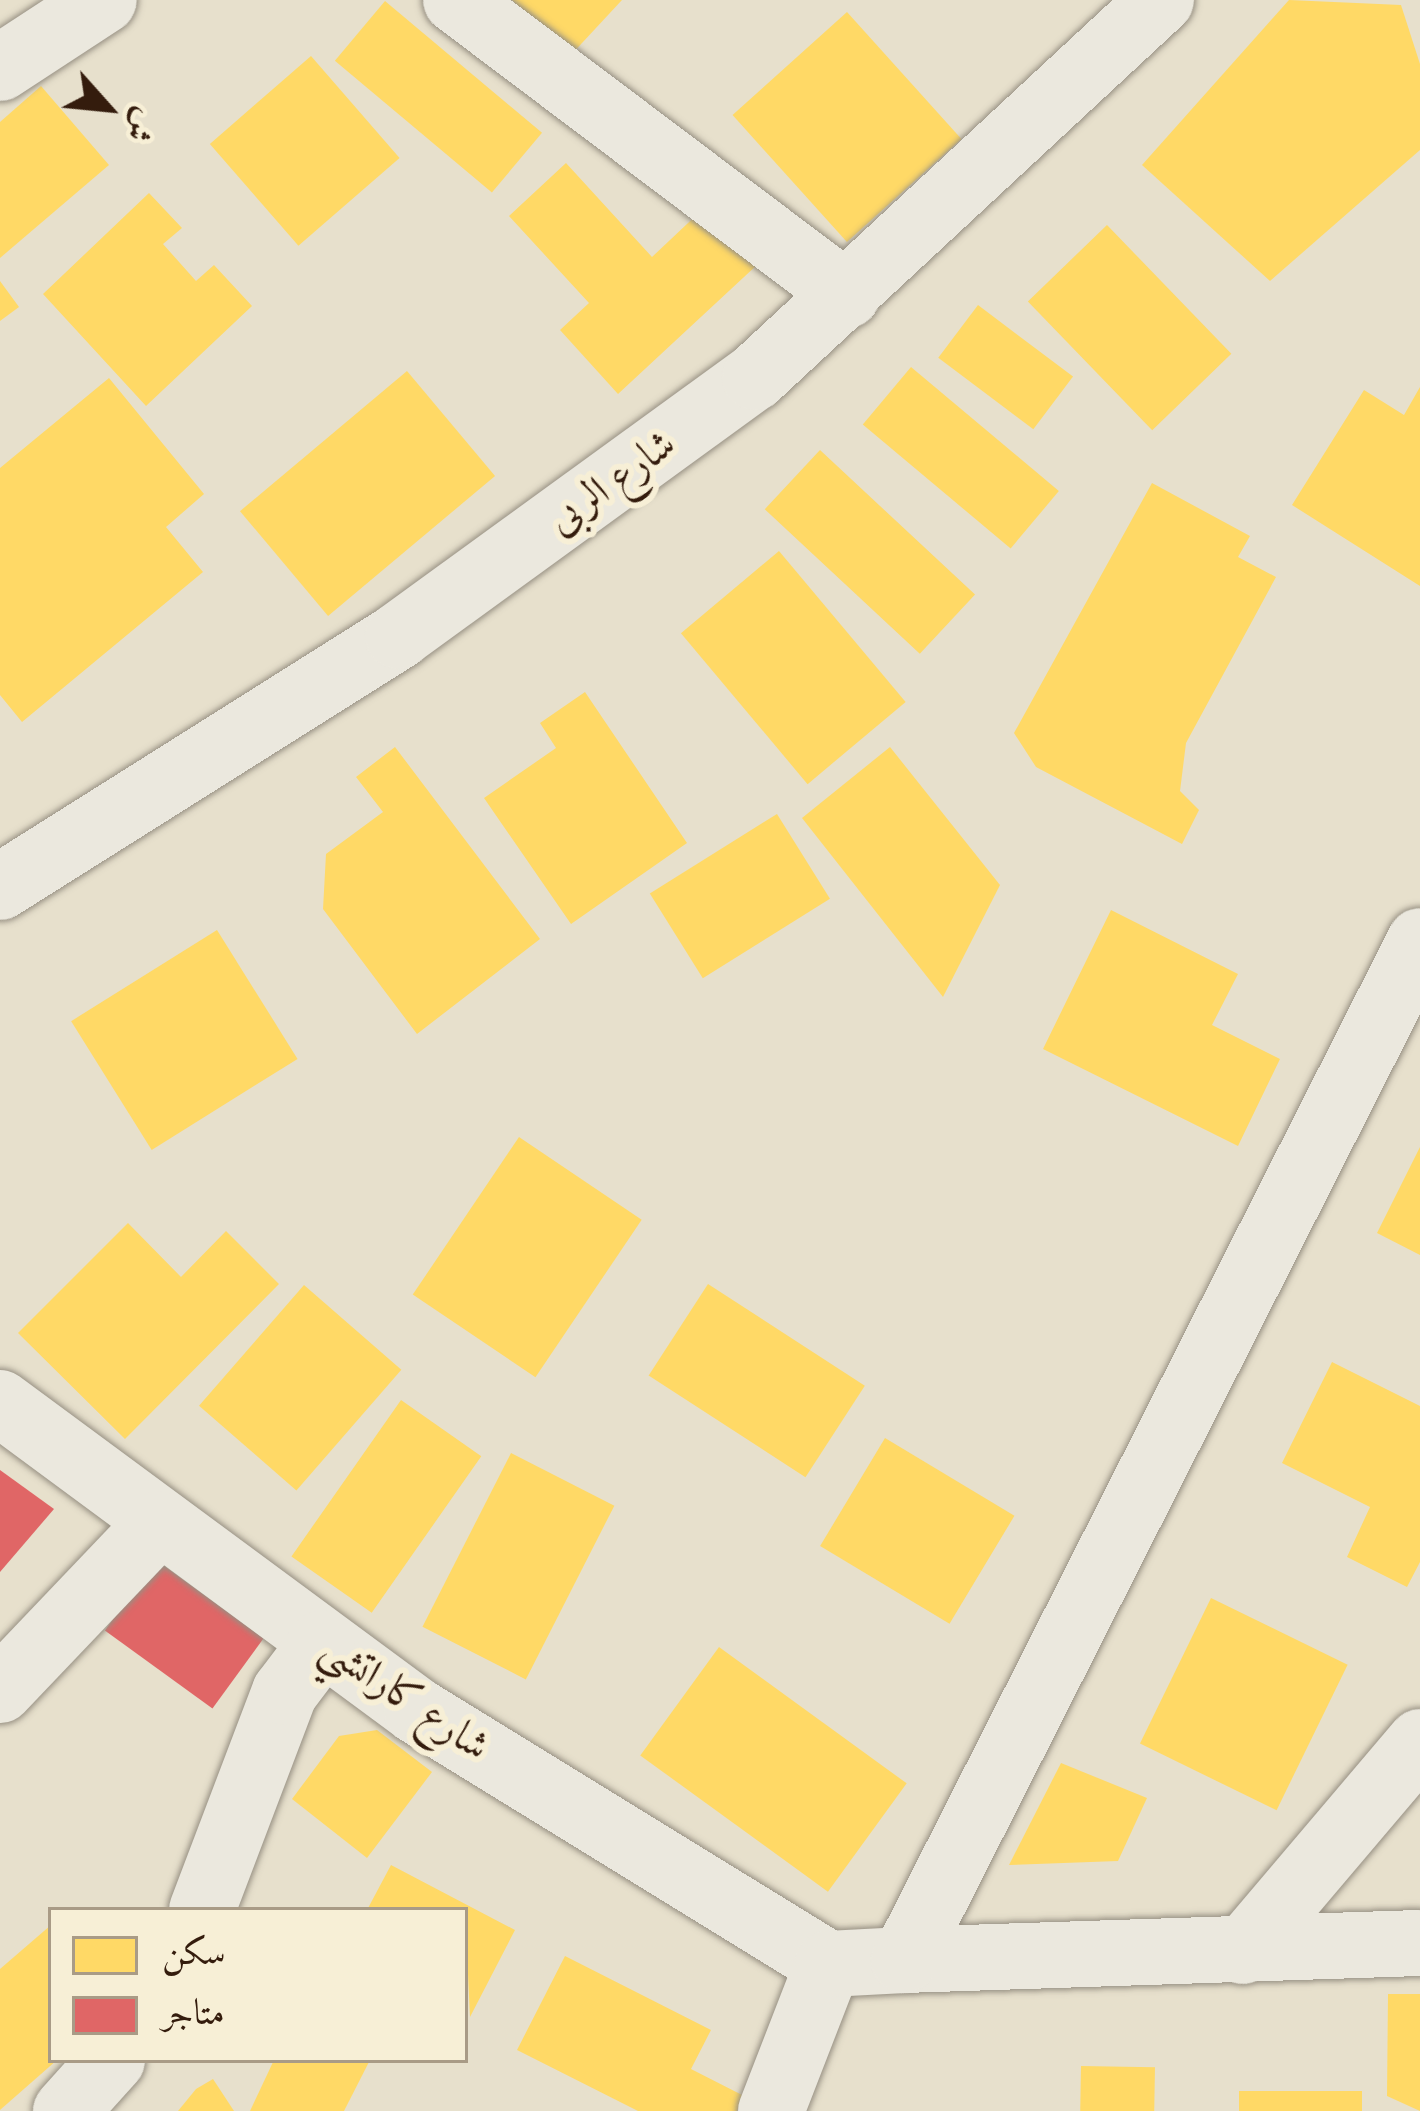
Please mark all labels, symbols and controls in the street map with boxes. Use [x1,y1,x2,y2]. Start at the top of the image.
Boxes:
north arrow [48,48,168,168]
text: ش [115,101,166,148]
street label: شارع الربى [538,420,686,546]
street label: شارع كاراتشي [311,1623,499,1773]
legend [48,1907,468,2063]
text: سكن [162,1931,226,1976]
text: متاجر [162,1991,225,2036]

